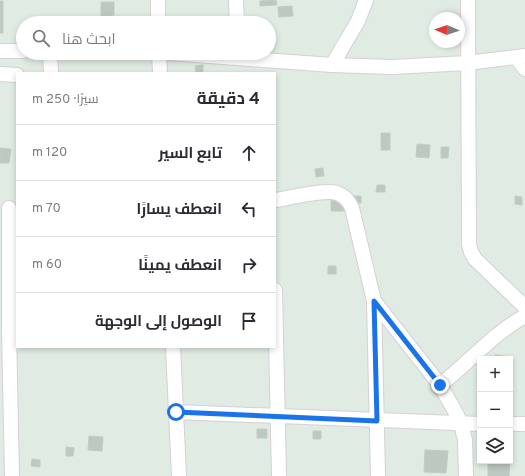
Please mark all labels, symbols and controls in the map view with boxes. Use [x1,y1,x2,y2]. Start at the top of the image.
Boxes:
north arrow [429,12,465,48]
search box [16,16,276,60]
icon: search [30,27,52,49]
text: ابحث هنا [62,31,116,50]
text: 4 دقيقة [197,89,260,111]
text: سيرًا · 250 m [32,92,99,108]
icon: ahead [238,142,260,164]
text: 120 m [32,145,67,161]
text: تابع السير [159,145,222,164]
icon: left [238,198,260,220]
text: 70 m [32,201,61,217]
text: انعطف يسارًا [136,201,222,220]
icon: right [238,254,260,276]
text: 60 m [32,257,62,273]
text: انعطف يمينًا [138,257,222,276]
icon: arrive [238,310,260,332]
text: الوصول إلى الوجهة [95,313,222,332]
map controls [477,356,513,464]
button: + [477,356,513,392]
route end [431,376,449,394]
button: − [477,392,513,428]
route start [167,403,185,421]
button: layers [477,428,513,464]

